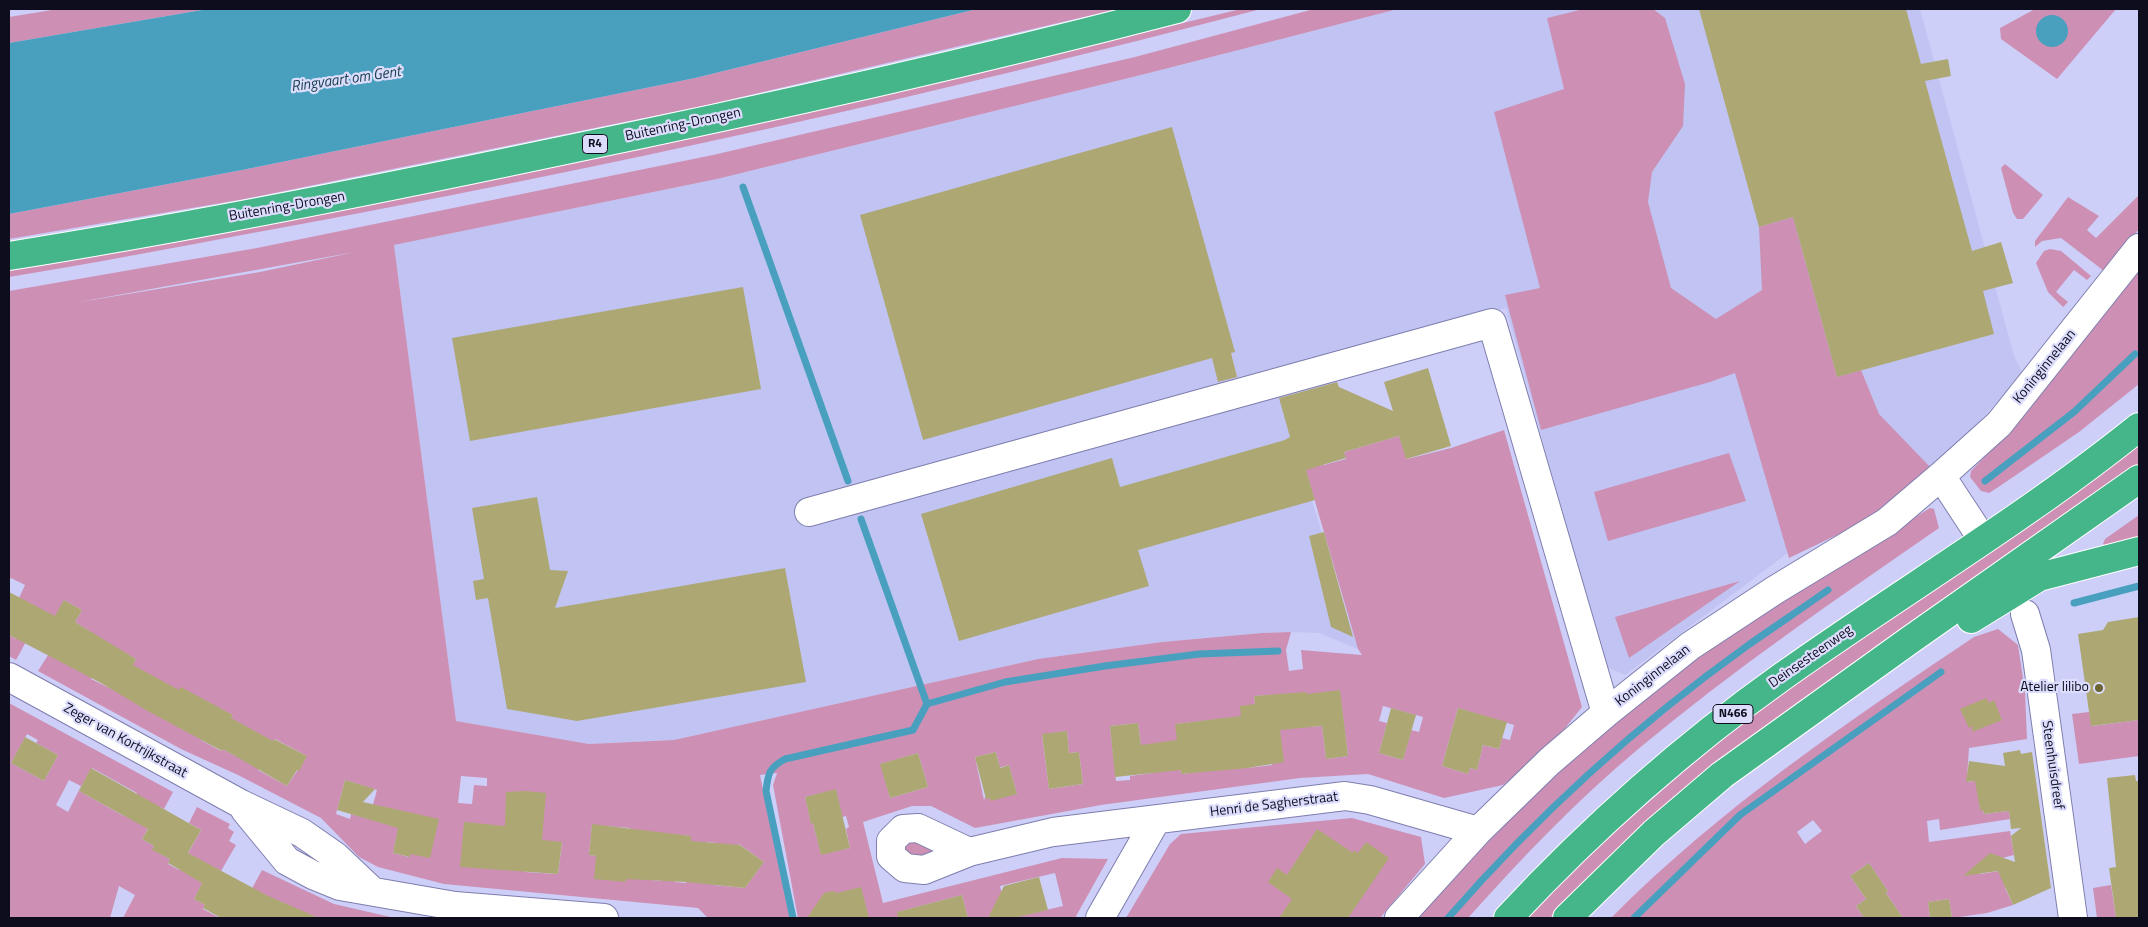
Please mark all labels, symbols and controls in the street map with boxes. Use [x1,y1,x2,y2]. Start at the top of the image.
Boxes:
water label: Ringvaart om Gent [290,63,402,97]
street label: Buitenring-Drongen [624,105,742,145]
road number: R4 [582,134,608,154]
street label: Buitenring-Drongen [228,189,346,225]
street label: Koninginnelaan [2010,327,2080,407]
street label: Deinsesteenweg [1766,622,1856,692]
street label: Koninginnelaan [1612,642,1694,710]
place label: Atelier lilibo [2020,680,2089,696]
marker: Atelier lilibo [2093,682,2105,694]
street label: Zeger van Kortrijkstraat [60,700,190,782]
road number: N466 [1713,704,1753,724]
street label: Steenhuisdreef [2037,720,2067,810]
street label: Henri de Sagherstraat [1209,789,1339,821]

